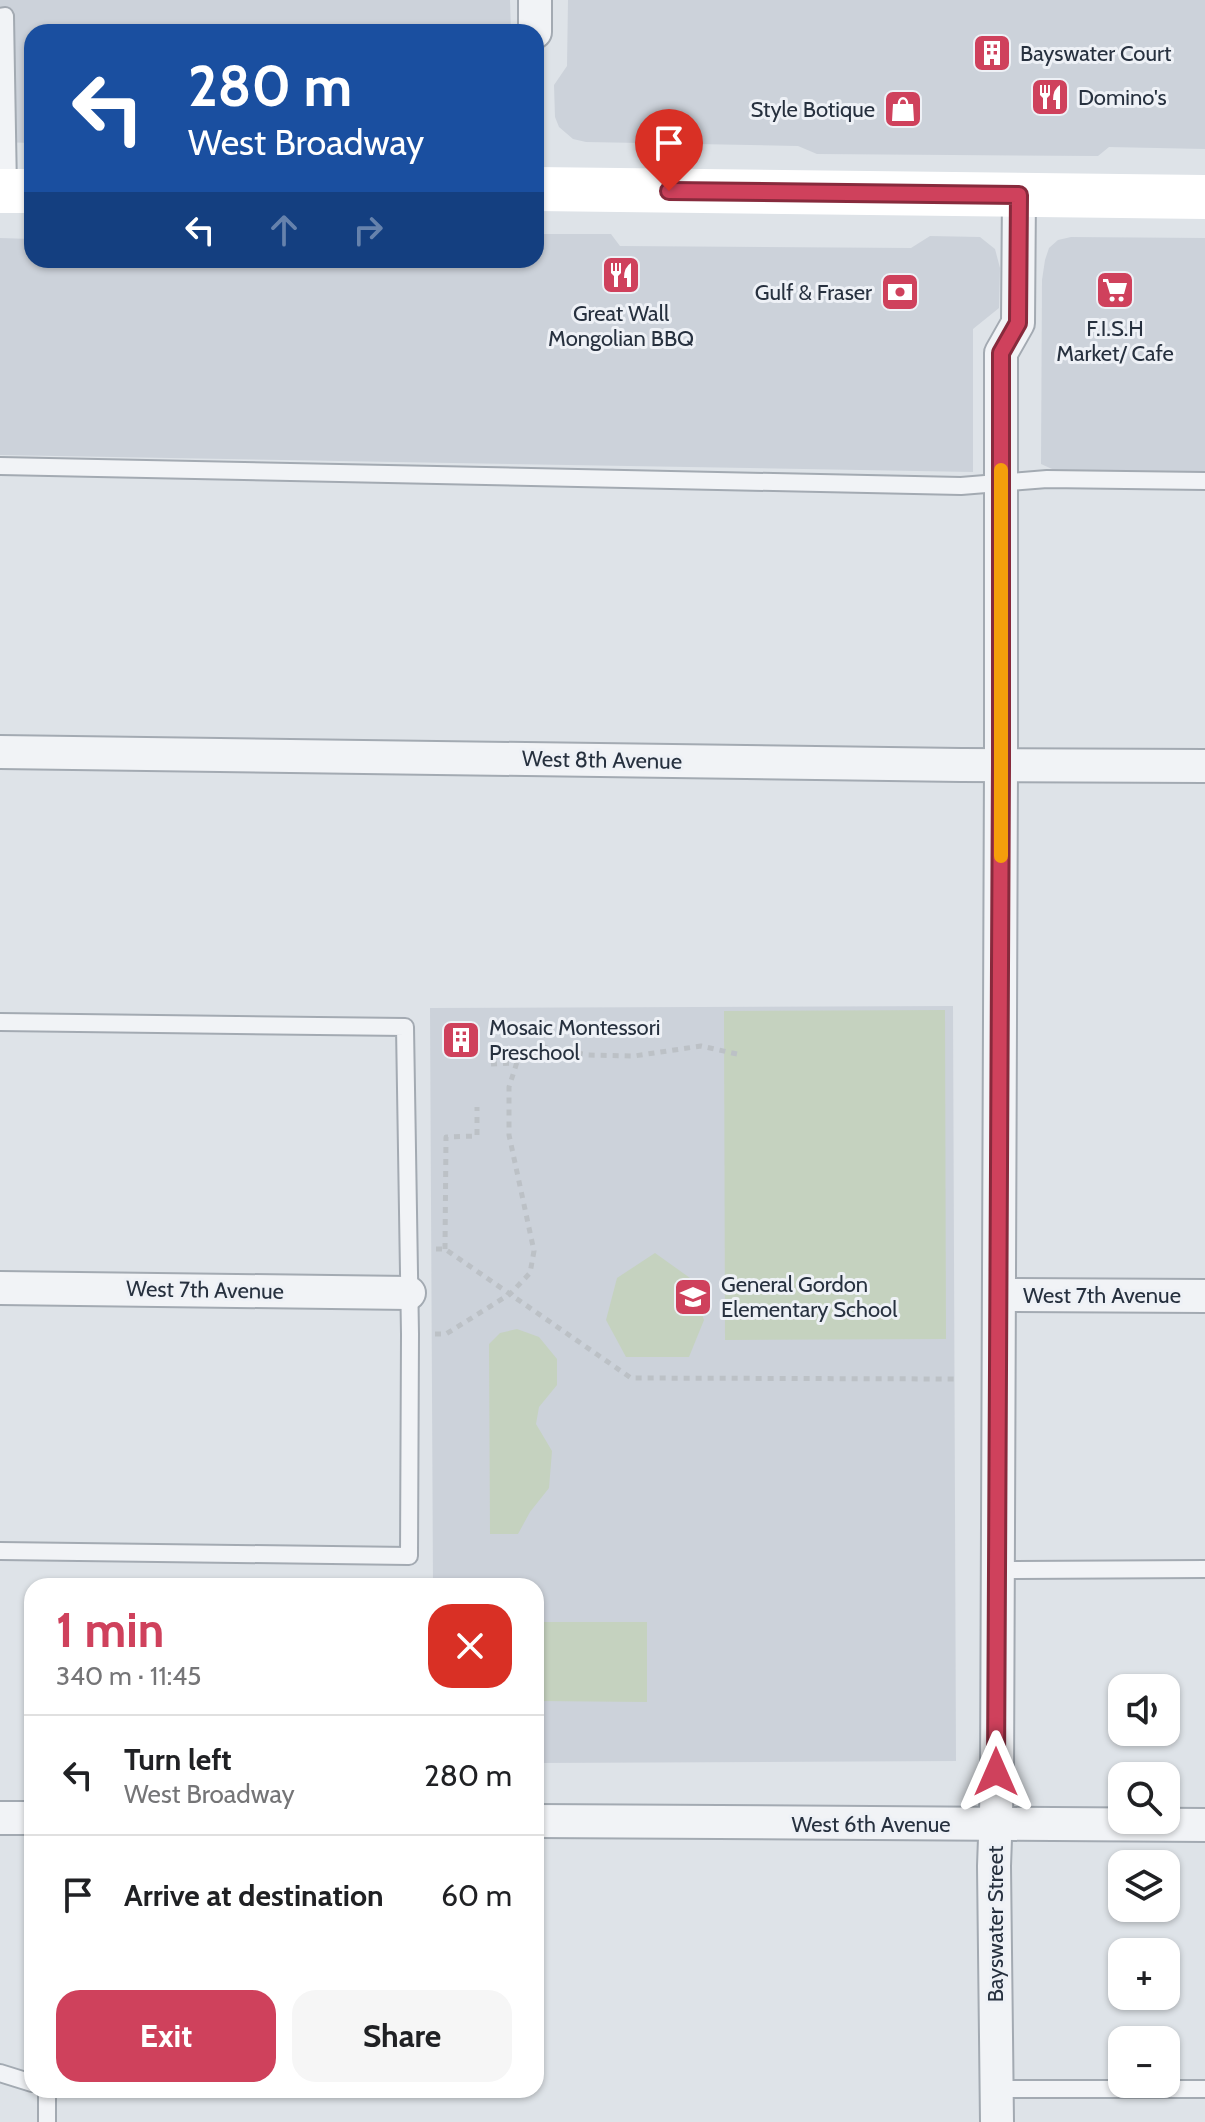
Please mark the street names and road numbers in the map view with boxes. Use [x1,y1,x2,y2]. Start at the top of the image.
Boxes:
street label: West 8th Avenue [522,745,682,775]
street label: West 7th Avenue [126,1275,284,1305]
street label: West 7th Avenue [1023,1282,1181,1309]
street label: West 6th Avenue [791,1811,951,1838]
street label: Bayswater Street [982,1845,1009,2002]

